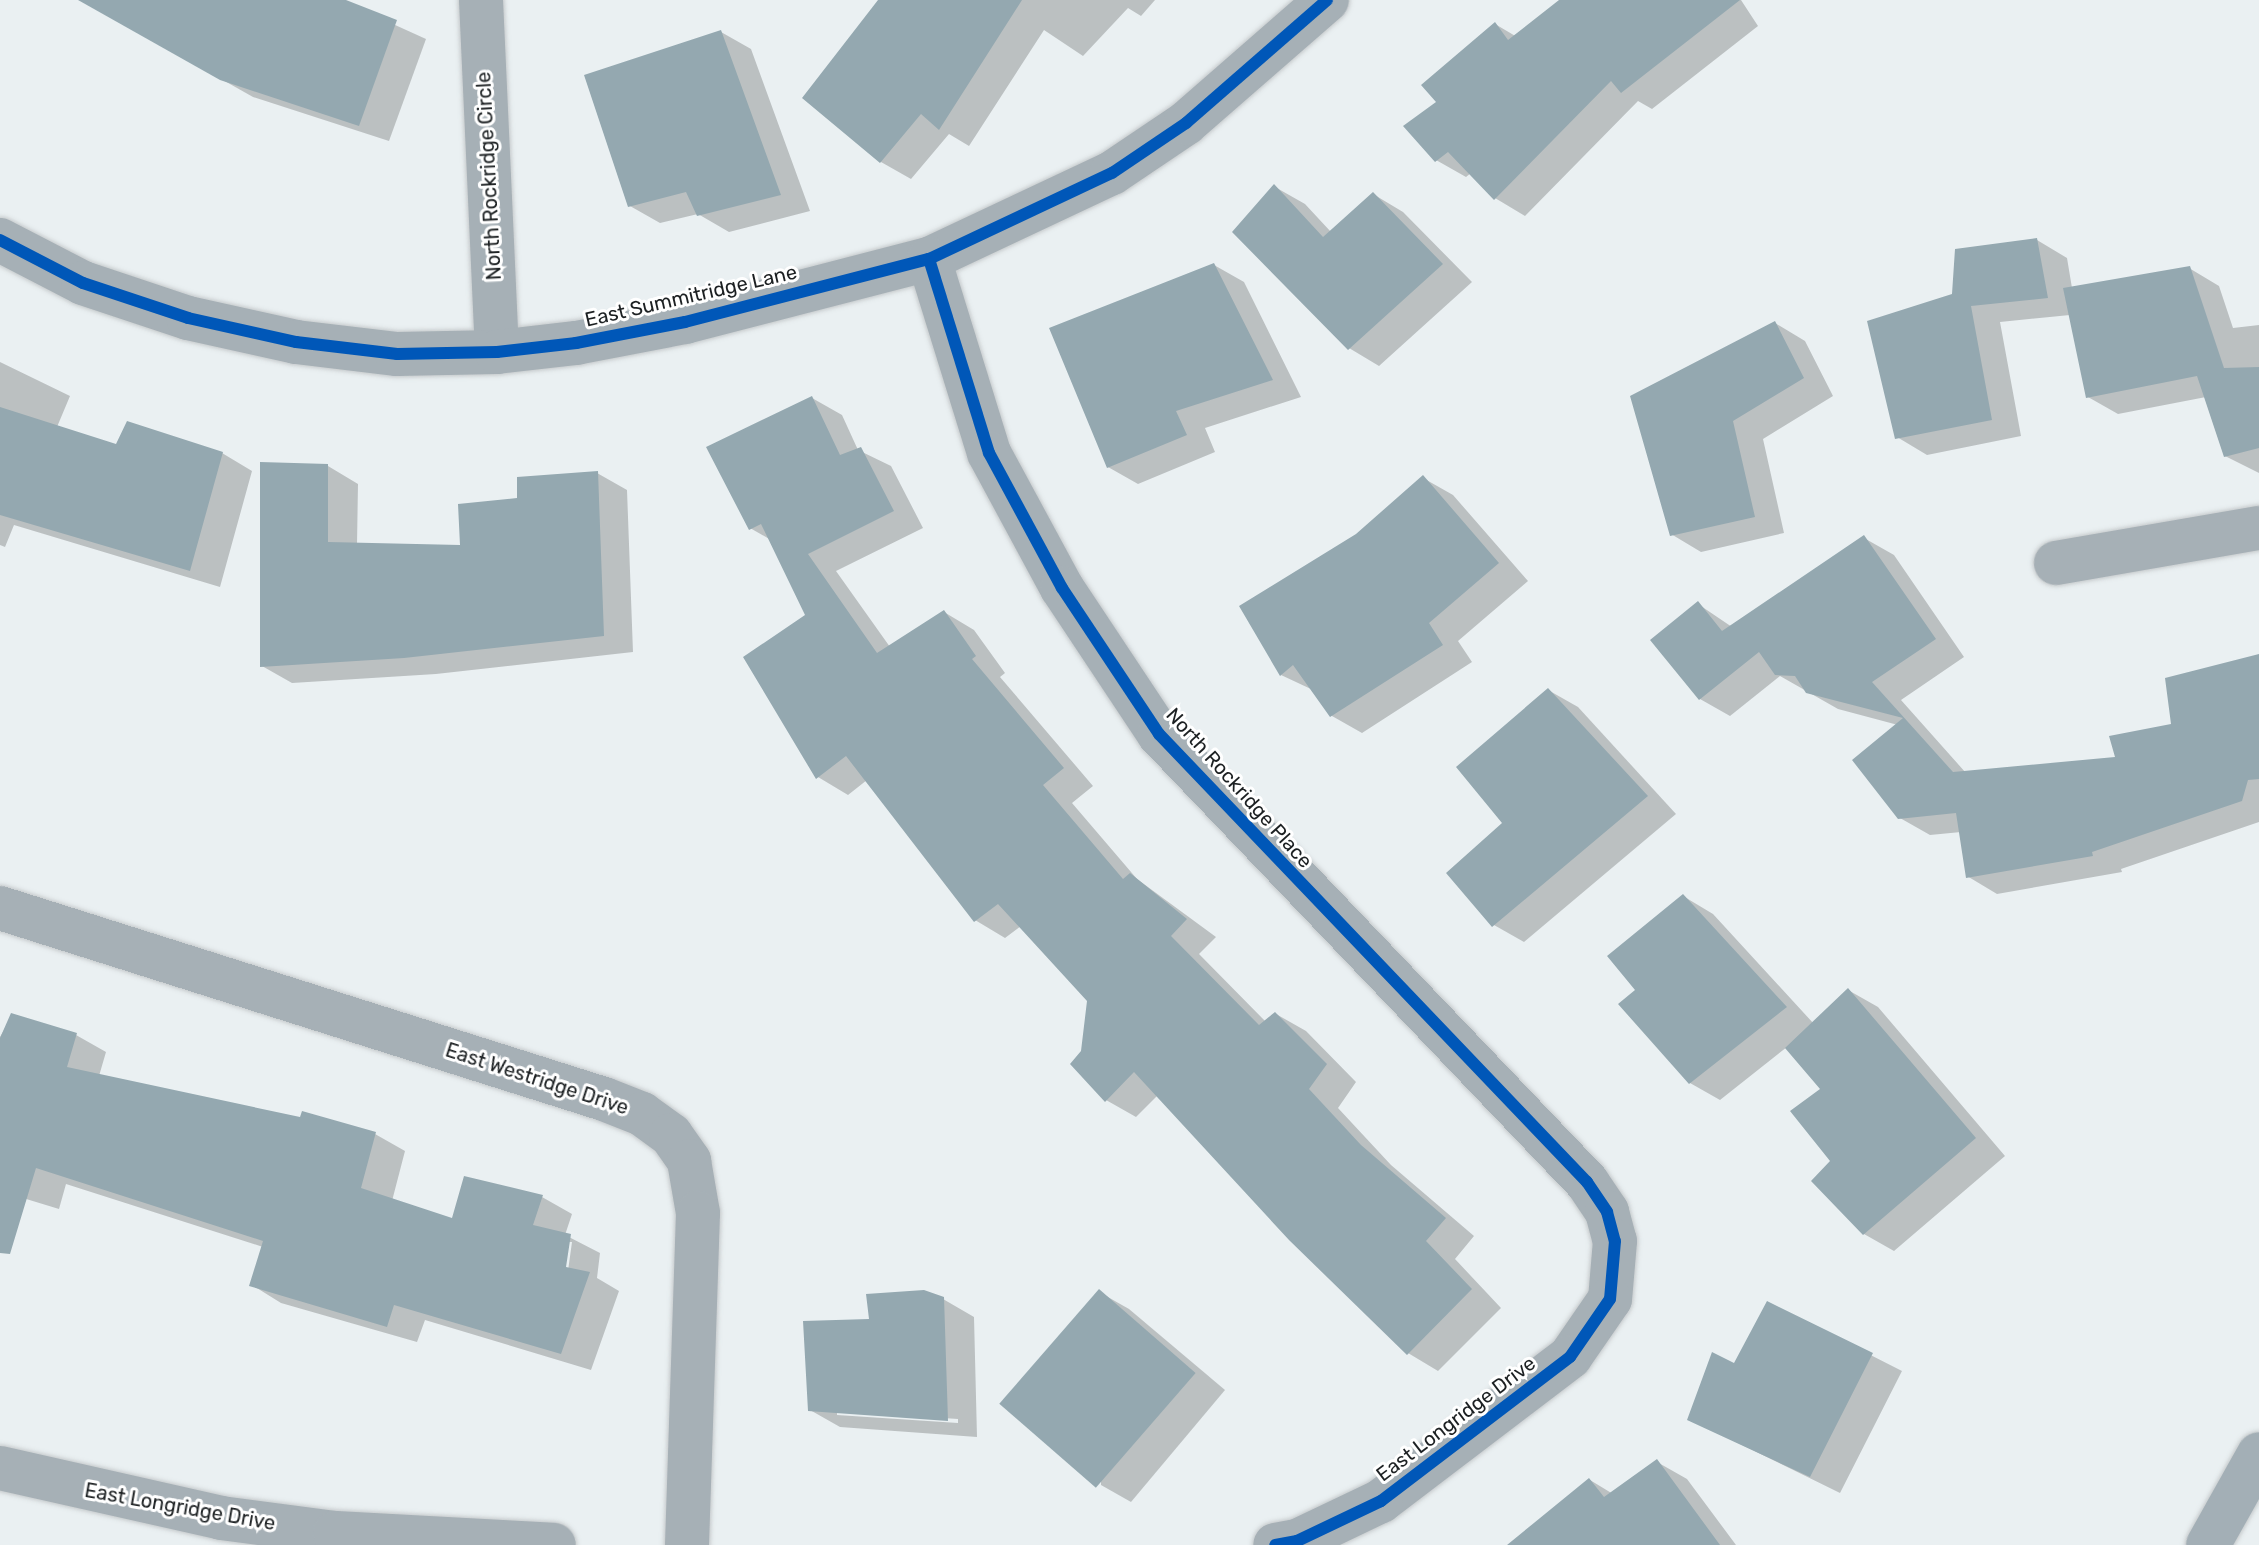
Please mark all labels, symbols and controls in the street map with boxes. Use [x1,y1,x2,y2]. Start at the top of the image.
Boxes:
street label: North Rockridge Circle [472,71,506,281]
street label: East Summitridge Lane [583,260,799,332]
street label: North Rockridge Place [1161,703,1317,873]
street label: East Westridge Drive [442,1038,632,1120]
street label: East Longridge Drive [1372,1351,1540,1487]
street label: East Longridge Drive [83,1478,277,1536]

